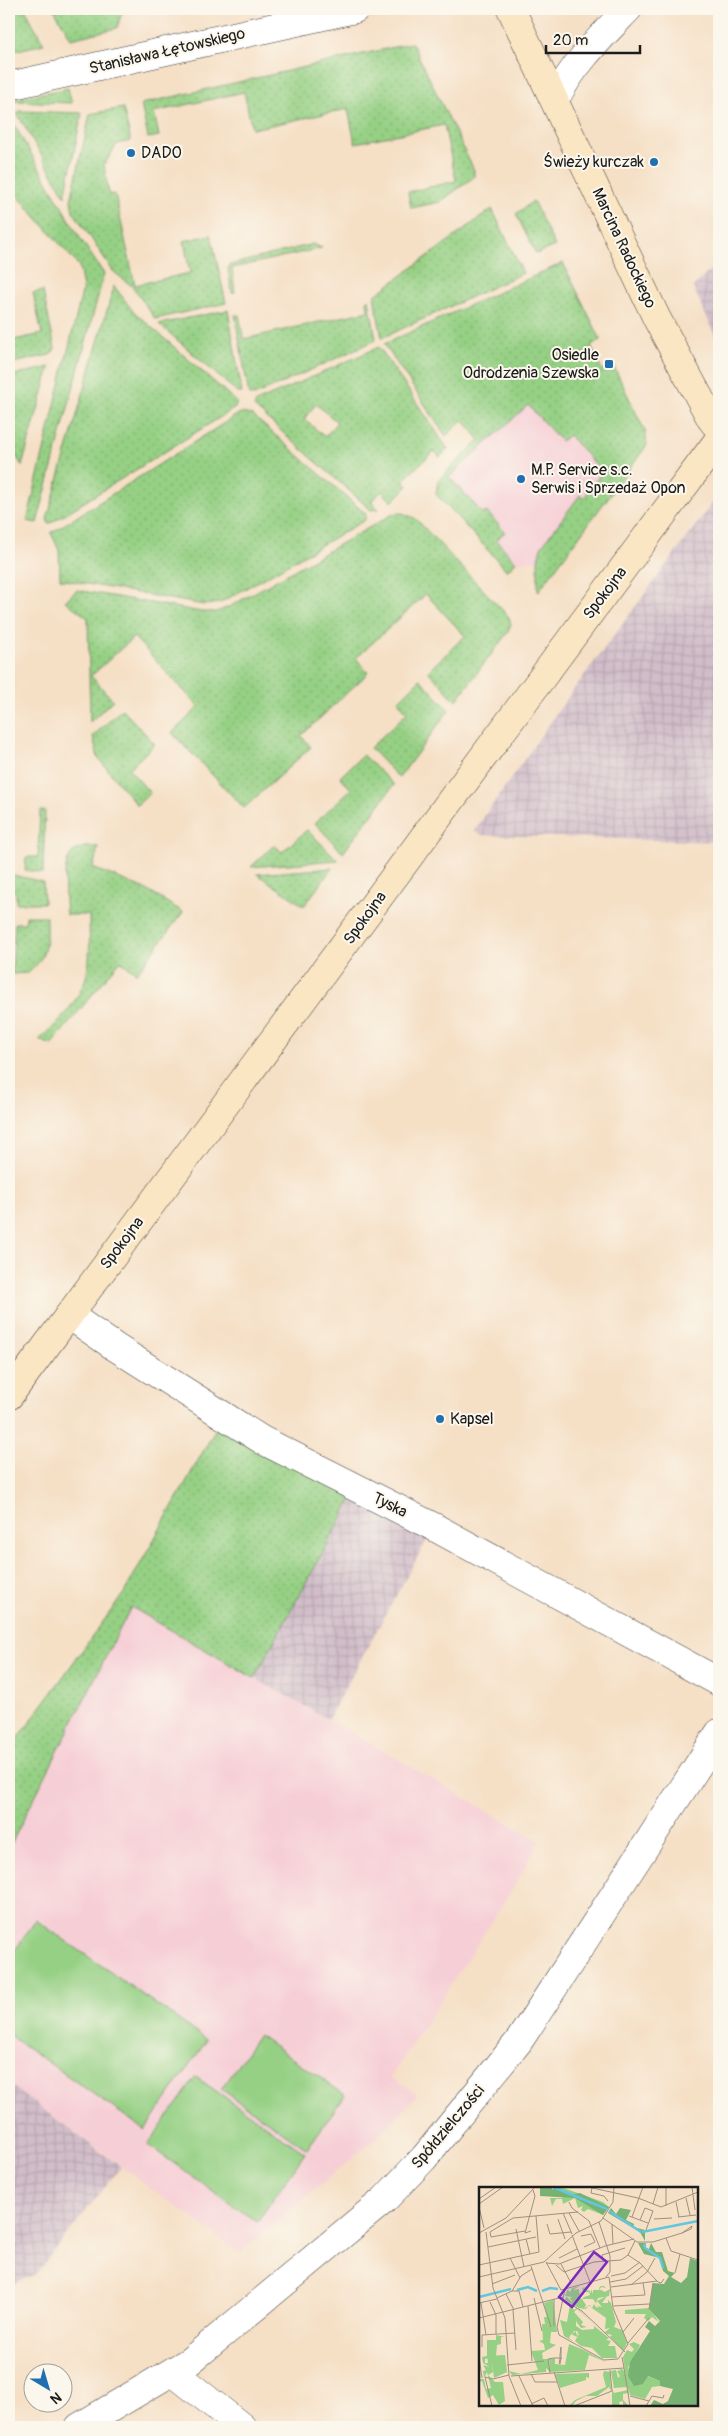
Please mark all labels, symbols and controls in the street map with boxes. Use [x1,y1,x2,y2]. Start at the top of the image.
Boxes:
scale bar [546,22,639,54]
street label: Stanisława Łętowskiego [87,23,247,79]
text: 20 m [553,31,588,50]
place label: DADO [141,143,182,163]
marker: DADO [125,147,137,159]
place label: Świeży kurczak [543,152,644,172]
marker: Świeży kurczak [648,156,660,168]
street label: Marcina Radockiego [587,185,661,312]
place label: Osiedle Odrodzenia Szewska [463,345,599,383]
marker: Osiedle Odrodzenia Szewska [603,358,615,370]
place label: M.P. Service s.c. Serwis i Sprzedaż Opon [531,460,686,498]
marker: M.P. Service s.c. Serwis i Sprzedaż Opon [515,473,527,485]
street label: Spokojna [579,563,631,623]
street label: Spokojna [339,887,391,949]
street label: Spokojna [96,1213,148,1273]
place label: Kapsel [450,1409,494,1429]
marker: Kapsel [434,1413,446,1425]
street label: Tyska [369,1488,411,1522]
street label: Spółdzielczości [407,2081,489,2173]
inset map [479,2187,698,2406]
north arrow [22,2364,72,2414]
text: N [47,2388,65,2407]

